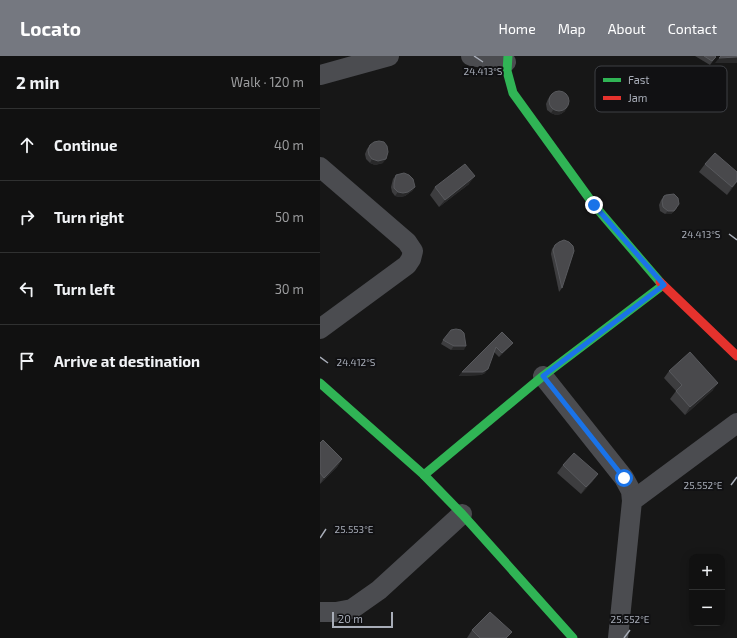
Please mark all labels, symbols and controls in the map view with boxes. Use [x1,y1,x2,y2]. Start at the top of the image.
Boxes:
text: Locato [20,17,81,40]
text: Home [499,20,536,37]
text: Map [558,20,586,37]
text: About [608,20,646,37]
text: Contact [668,20,717,37]
text: 24.413°S [464,65,503,77]
legend [595,66,727,112]
text: 2 min [16,72,59,92]
text: Fast [628,73,650,86]
text: Walk · 120 m [231,74,304,90]
text: Jam [628,91,647,104]
icon: ahead [16,134,38,156]
text: Continue [54,136,117,154]
text: 40 m [274,137,304,153]
route end [585,196,603,214]
icon: right [16,206,38,228]
text: Turn right [54,208,124,226]
text: 50 m [275,209,304,225]
text: 24.413°S [682,228,721,240]
icon: left [16,278,38,300]
text: Turn left [54,280,115,298]
text: 30 m [275,281,304,297]
icon: arrive [16,350,38,372]
text: Arrive at destination [54,352,200,370]
text: 24.412°S [337,356,376,368]
route start [615,469,633,487]
text: 25.552°E [684,479,723,491]
text: 25.553°E [335,523,374,535]
map controls [689,554,725,626]
button: + [689,554,725,590]
button: − [689,590,725,626]
scale bar [332,610,393,629]
text: 20 m [338,612,363,625]
text: 25.552°E [611,613,650,625]

